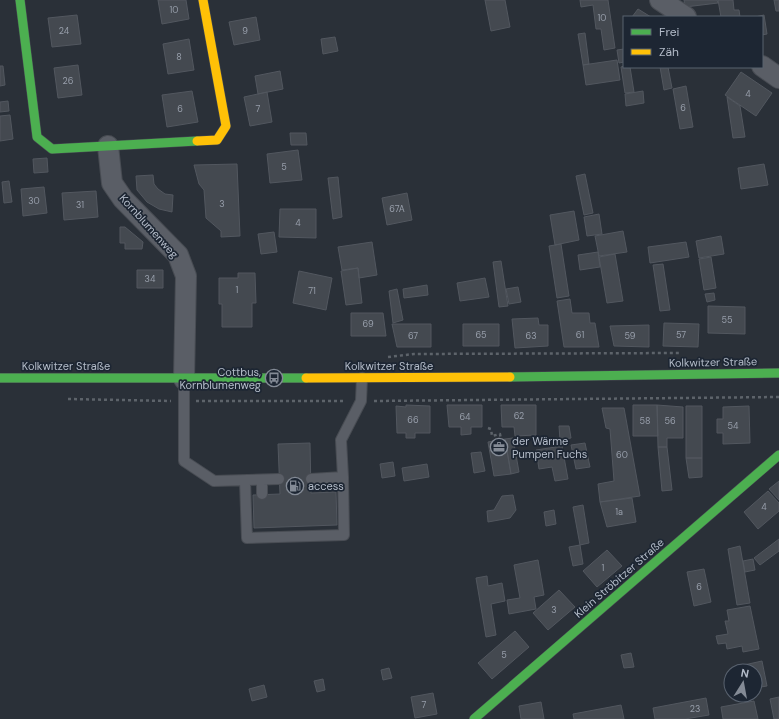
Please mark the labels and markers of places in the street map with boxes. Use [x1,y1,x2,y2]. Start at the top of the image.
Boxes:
place label: Cottbus, Kornblumenweg [179,365,261,392]
bus stop icon: Cottbus, Kornblumenweg [264,368,284,388]
place label: der Wärme Pumpen Fuchs [512,434,587,461]
office icon: der Wärme Pumpen Fuchs [489,437,509,457]
fuel station icon: access [285,476,305,496]
place label: access [308,479,344,493]

